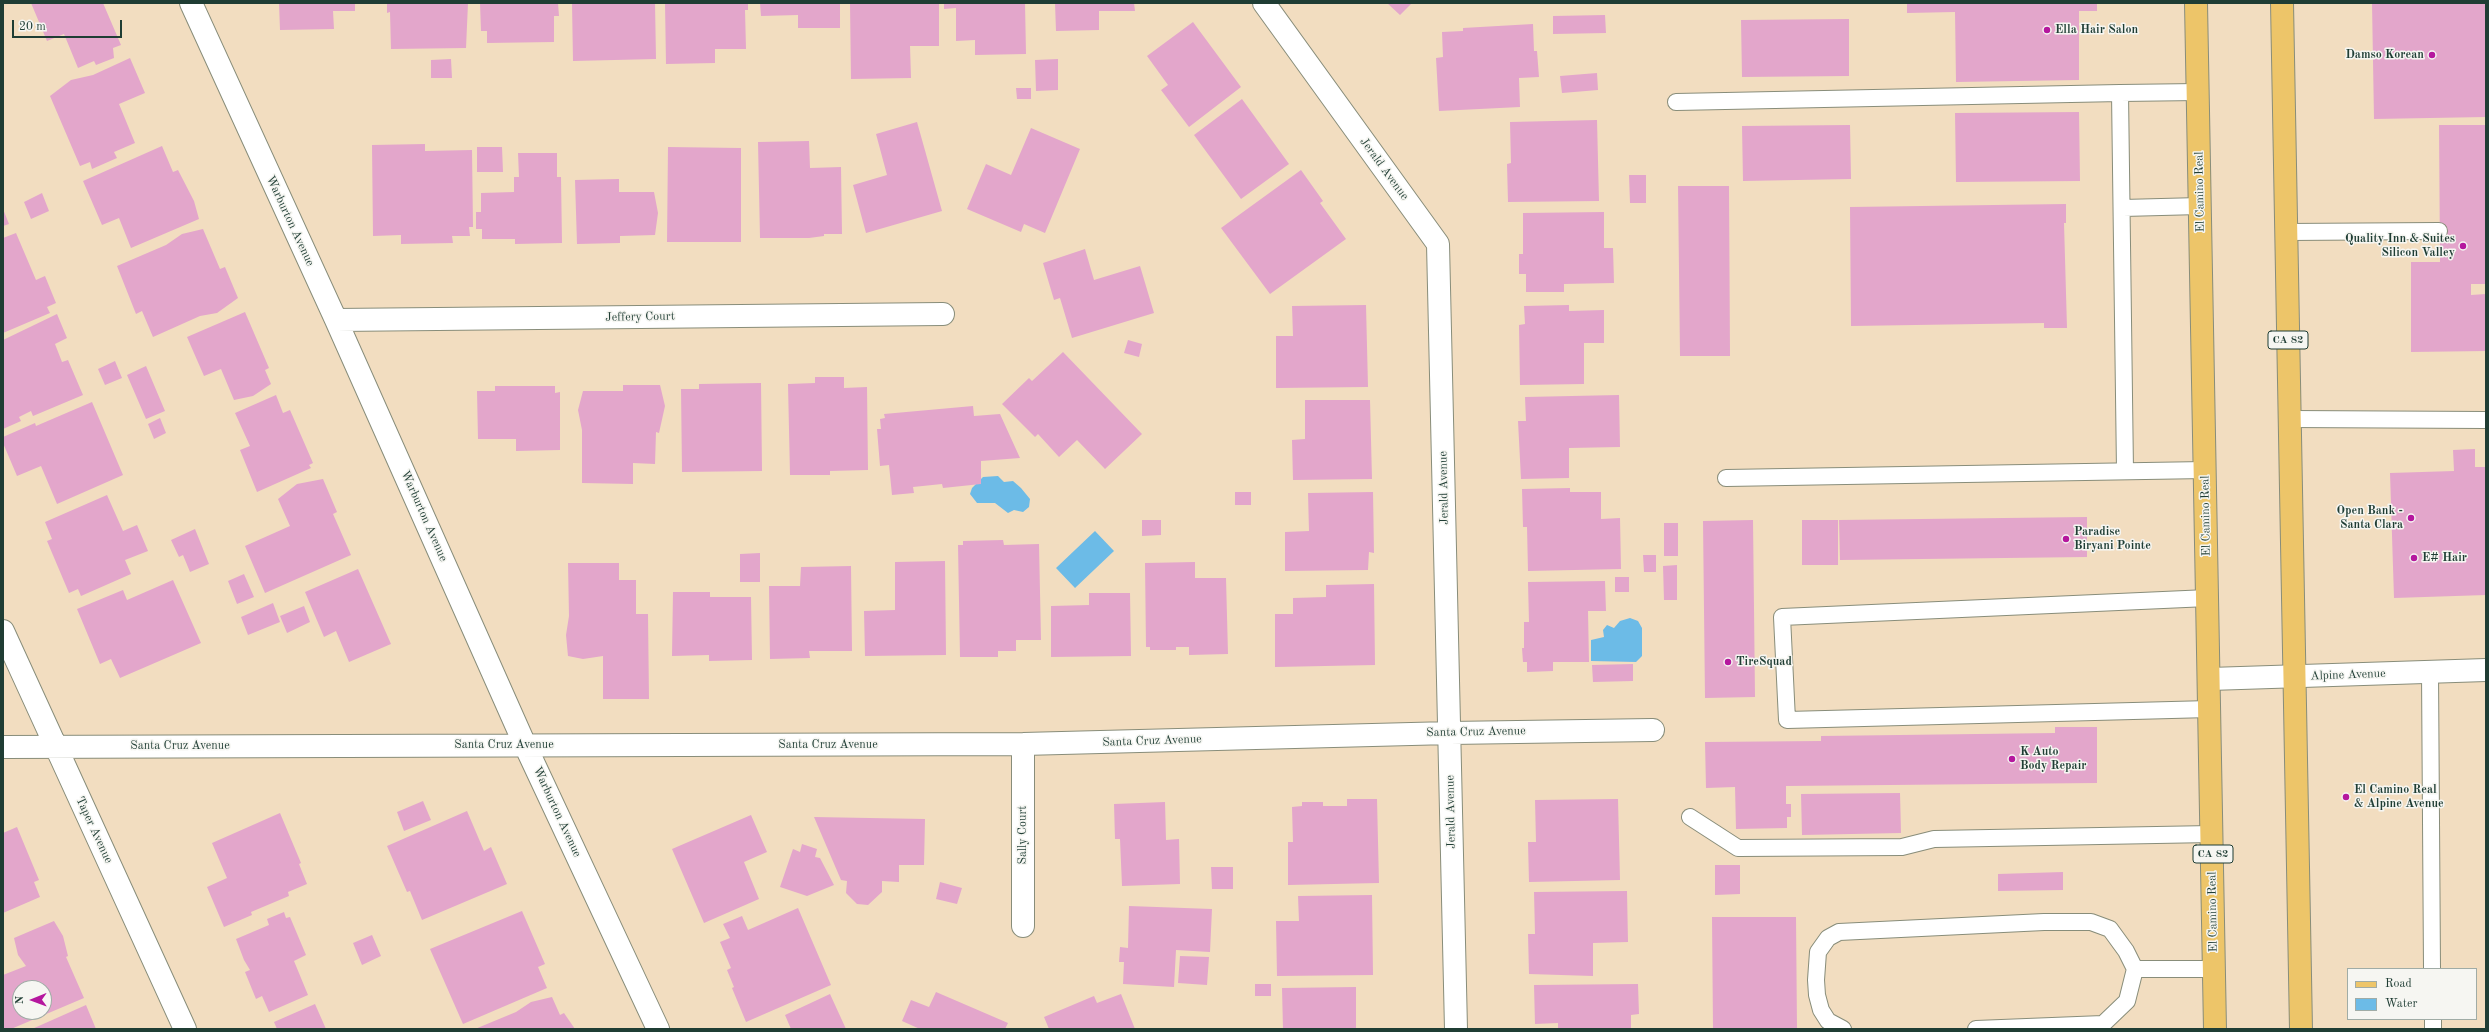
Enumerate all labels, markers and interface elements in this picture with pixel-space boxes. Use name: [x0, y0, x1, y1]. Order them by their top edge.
scale bar: [14, 12, 124, 38]
text: 20 m: [19, 21, 46, 33]
place label: Ella Hair Salon: [2055, 23, 2138, 37]
marker: Ella Hair Salon: [2042, 25, 2052, 35]
place label: Damso Korean: [2345, 48, 2424, 62]
marker: Damso Korean: [2427, 50, 2437, 60]
street label: Jerald Avenue: [1356, 135, 1412, 203]
street label: El Camino Real: [2192, 152, 2208, 232]
street label: Warburton Avenue: [263, 173, 317, 269]
place label: Quality Inn & Suites Silicon Valley: [2345, 232, 2455, 260]
marker: Quality Inn & Suites Silicon Valley: [2458, 241, 2468, 251]
street label: Jeffery Court: [605, 309, 675, 325]
road number: CA 82: [2268, 331, 2308, 349]
street label: Jerald Avenue: [1436, 451, 1452, 525]
street label: Warburton Avenue: [397, 468, 451, 564]
street label: El Camino Real: [2198, 476, 2214, 556]
place label: Open Bank - Santa Clara: [2336, 504, 2403, 532]
marker: Open Bank - Santa Clara: [2406, 513, 2416, 523]
place label: Paradise Biryani Pointe: [2074, 525, 2151, 553]
marker: Paradise Biryani Pointe: [2061, 534, 2071, 544]
place label: E# Hair: [2422, 551, 2467, 565]
marker: E# Hair: [2409, 553, 2419, 563]
place label: TireSquad: [1736, 655, 1792, 669]
marker: TireSquad: [1723, 657, 1733, 667]
street label: Alpine Avenue: [2310, 666, 2386, 684]
street label: Santa Cruz Avenue: [1426, 724, 1526, 740]
street label: Santa Cruz Avenue: [1102, 732, 1202, 750]
street label: Santa Cruz Avenue: [454, 738, 554, 752]
street label: Santa Cruz Avenue: [778, 738, 878, 752]
street label: Santa Cruz Avenue: [130, 739, 230, 753]
place label: K Auto Body Repair: [2020, 745, 2086, 773]
marker: K Auto Body Repair: [2007, 754, 2017, 764]
street label: Warburton Avenue: [530, 764, 584, 860]
street label: Jerald Avenue: [1443, 775, 1459, 849]
place label: El Camino Real & Alpine Avenue: [2354, 783, 2444, 811]
marker: El Camino Real & Alpine Avenue: [2341, 792, 2351, 802]
street label: Taper Avenue: [72, 794, 116, 866]
street label: Sally Court: [1016, 805, 1030, 865]
road number: CA 82: [2193, 845, 2233, 863]
street label: El Camino Real: [2205, 872, 2221, 952]
legend: [2347, 968, 2477, 1020]
text: Road: [2385, 978, 2412, 990]
north arrow: [12, 980, 52, 1020]
text: N: [15, 996, 26, 1004]
text: Water: [2385, 998, 2417, 1010]

